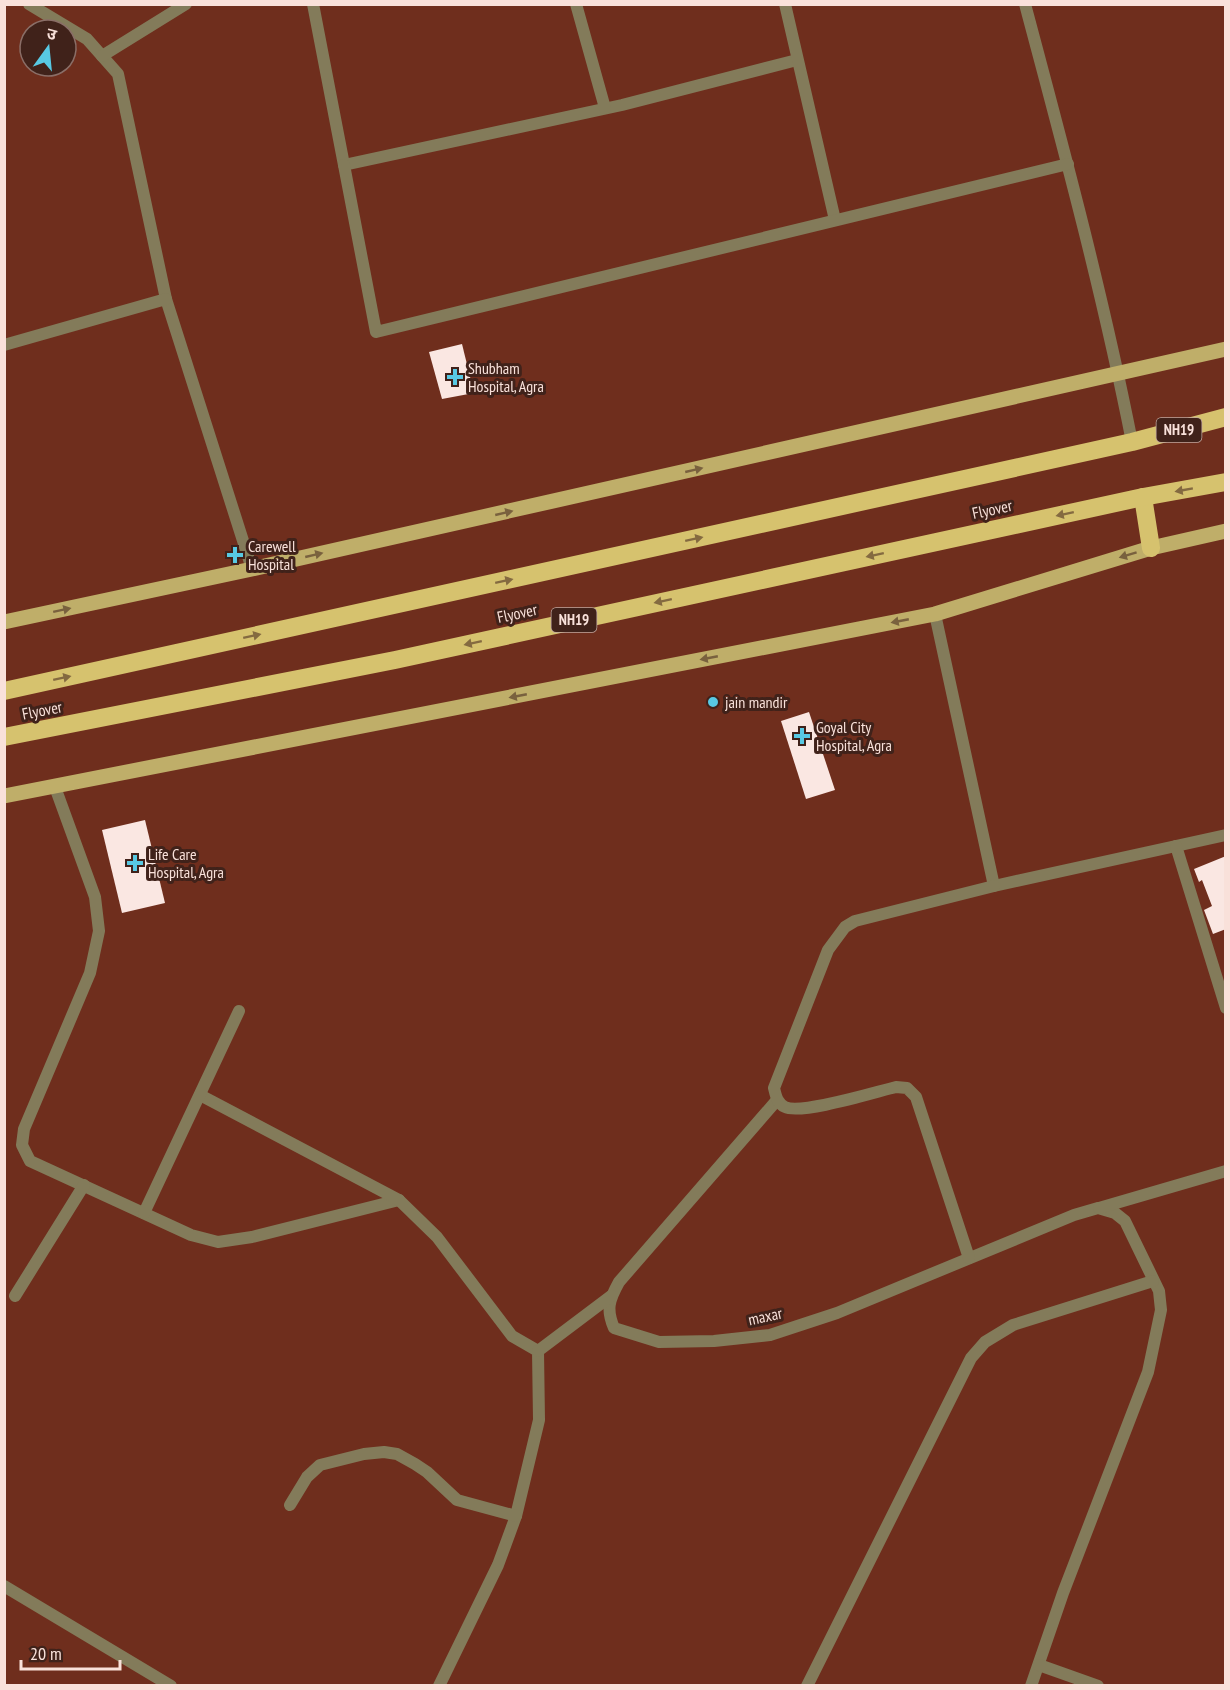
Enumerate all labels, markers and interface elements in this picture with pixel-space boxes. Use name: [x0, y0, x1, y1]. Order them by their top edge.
north arrow: [18, 18, 78, 78]
text: उ: [45, 23, 60, 45]
place label: Shubham Hospital, Agra: [468, 358, 544, 396]
marker: Shubham Hospital, Agra: [446, 368, 464, 386]
road number: NH19: [1156, 418, 1202, 442]
one-way arrow: [685, 465, 704, 474]
one-way arrow: [1174, 485, 1193, 494]
street label: Flyover: [970, 495, 1014, 523]
one-way arrow: [495, 507, 513, 517]
one-way arrow: [1056, 509, 1074, 519]
one-way arrow: [685, 533, 704, 543]
place label: Carewell Hospital: [248, 536, 296, 574]
marker: Carewell Hospital: [226, 546, 244, 564]
one-way arrow: [305, 550, 323, 560]
one-way arrow: [865, 551, 884, 560]
one-way arrow: [1119, 551, 1137, 560]
one-way arrow: [495, 575, 513, 585]
one-way arrow: [654, 597, 673, 606]
street label: Flyover: [495, 599, 539, 627]
one-way arrow: [52, 605, 71, 614]
road number: NH19: [552, 608, 596, 632]
one-way arrow: [891, 617, 910, 626]
one-way arrow: [243, 631, 262, 640]
one-way arrow: [464, 638, 482, 648]
one-way arrow: [699, 654, 718, 663]
one-way arrow: [52, 673, 71, 682]
one-way arrow: [508, 692, 527, 701]
place label: jain mandir: [725, 692, 788, 712]
marker: jain mandir: [706, 695, 720, 709]
street label: Flyover: [20, 696, 64, 724]
place label: Goyal City Hospital, Agra: [816, 717, 892, 755]
marker: Goyal City Hospital, Agra: [793, 727, 811, 745]
place label: Life Care Hospital, Agra: [148, 844, 224, 882]
marker: Life Care Hospital, Agra: [126, 854, 144, 872]
street label: maxar: [746, 1303, 784, 1329]
scale bar: [21, 1633, 120, 1671]
text: 20 m: [30, 1642, 62, 1665]

